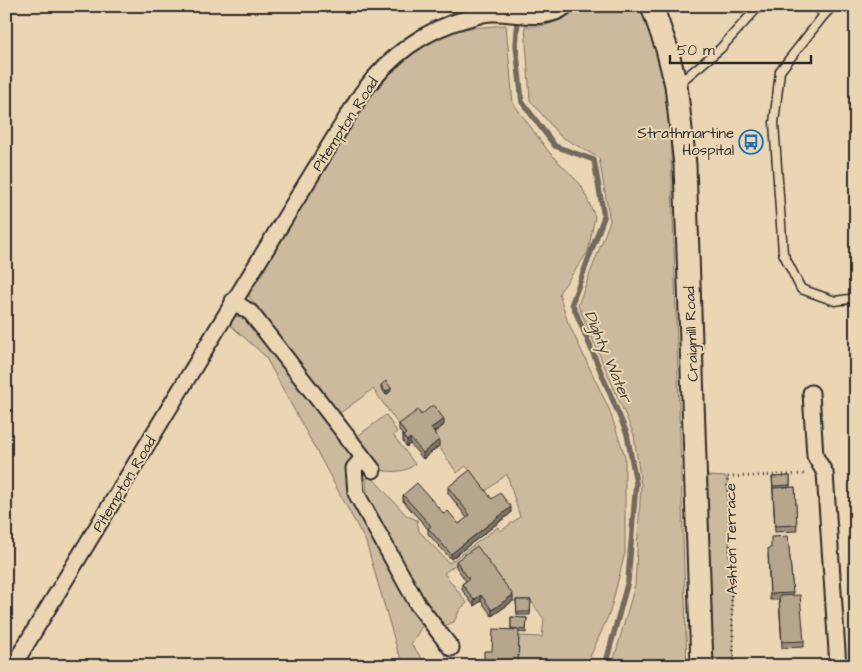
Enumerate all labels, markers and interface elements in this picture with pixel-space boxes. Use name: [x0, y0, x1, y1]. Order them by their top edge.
scale bar: [670, 32, 811, 64]
text: 50 m: [677, 40, 715, 61]
street label: Pitempton Road: [307, 73, 384, 175]
place label: Strathmartine Hospital: [637, 123, 734, 161]
bus stop icon: Strathmartine Hospital: [738, 129, 764, 155]
street label: Craigmill Road: [679, 285, 705, 382]
water label: Dighty Water: [578, 307, 638, 408]
street label: Pitempton Road: [87, 432, 162, 536]
street label: Ashton Terrace: [720, 483, 743, 595]

